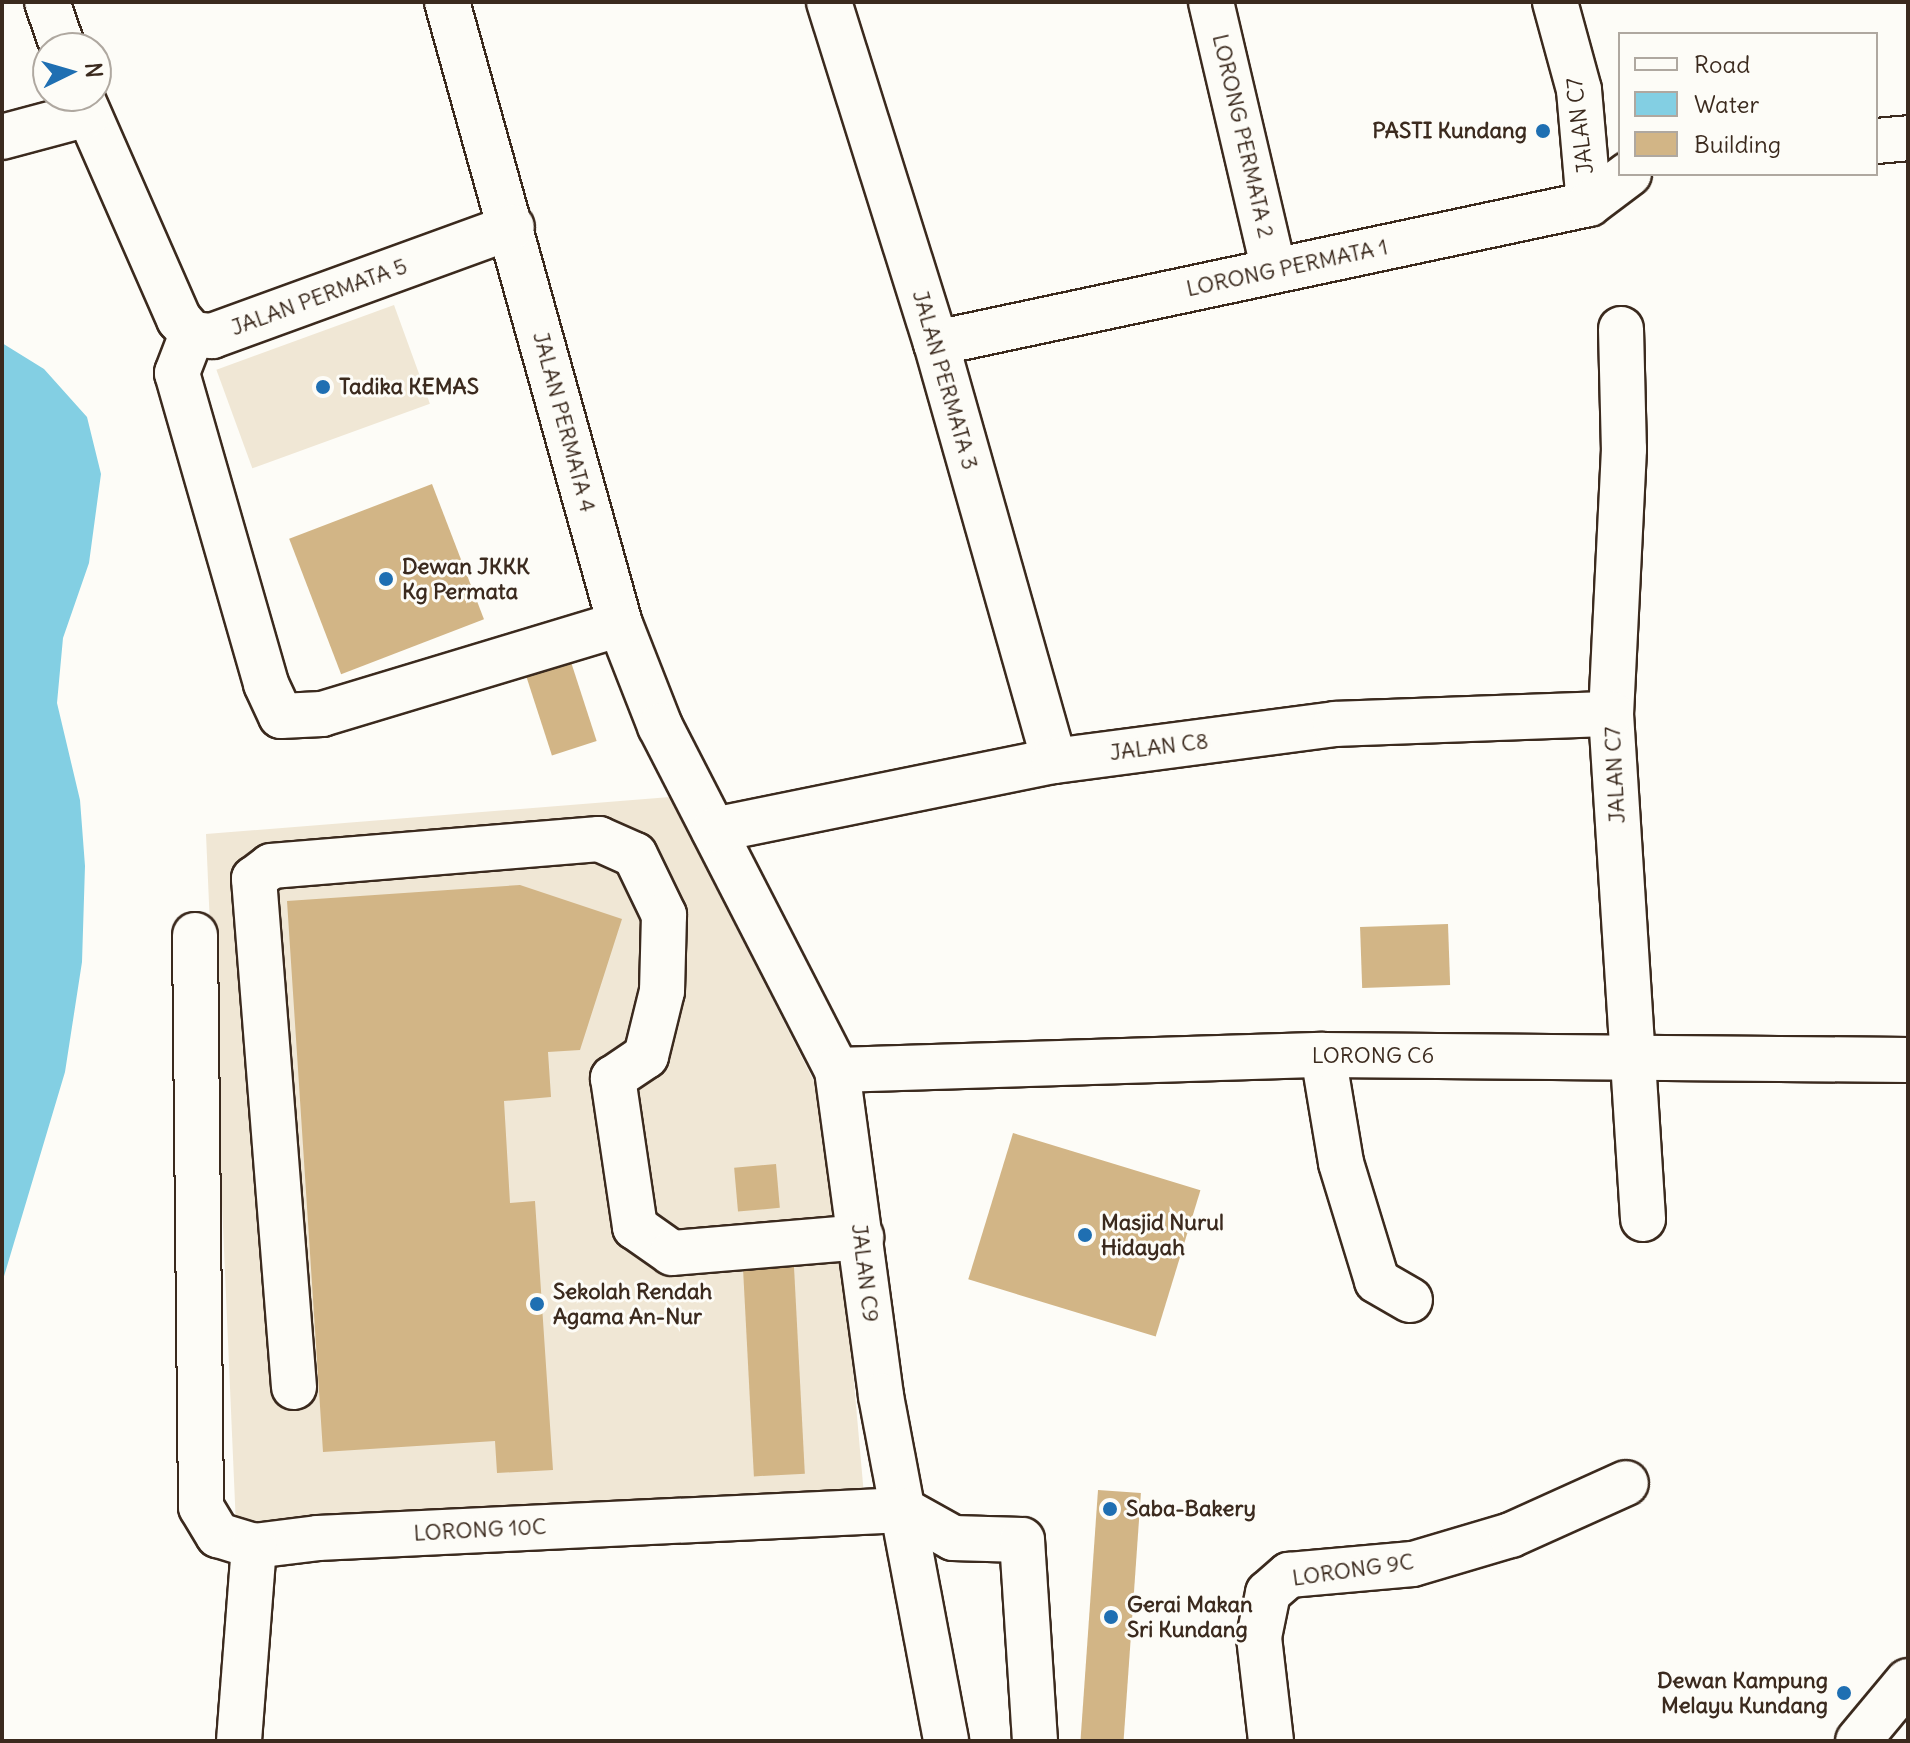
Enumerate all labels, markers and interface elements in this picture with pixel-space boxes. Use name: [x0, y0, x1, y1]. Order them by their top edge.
street label: LORONG PERMATA 2: [1207, 31, 1279, 241]
north arrow: [32, 32, 112, 112]
legend: [1618, 32, 1878, 176]
text: Road: [1694, 49, 1750, 79]
text: N: [79, 61, 109, 79]
street label: JALAN C7: [1561, 76, 1599, 176]
text: Water: [1694, 89, 1759, 119]
place label: PASTI Kundang: [1372, 118, 1527, 144]
marker: PASTI Kundang: [1534, 122, 1552, 140]
text: Building: [1694, 129, 1781, 159]
street label: LORONG PERMATA 1: [1184, 234, 1390, 302]
street label: JALAN PERMATA 5: [227, 253, 411, 341]
street label: JALAN PERMATA 3: [907, 287, 983, 473]
street label: JALAN PERMATA 4: [527, 329, 601, 515]
place label: Tadika KEMAS: [339, 374, 479, 400]
marker: Tadika KEMAS: [314, 378, 332, 396]
place label: Dewan JKKK Kg Permata: [402, 553, 530, 604]
marker: Dewan JKKK Kg Permata: [377, 570, 395, 588]
street label: JALAN C7: [1599, 726, 1631, 824]
street label: JALAN C8: [1108, 728, 1210, 766]
street label: LORONG C6: [1312, 1043, 1434, 1069]
place label: Masjid Nurul Hidayah: [1101, 1209, 1224, 1260]
street label: JALAN C9: [846, 1222, 884, 1324]
marker: Masjid Nurul Hidayah: [1076, 1226, 1094, 1244]
place label: Sekolah Rendah Agama An-Nur: [553, 1278, 712, 1330]
marker: Sekolah Rendah Agama An-Nur: [528, 1295, 546, 1313]
place label: Saba-Bakery: [1126, 1496, 1256, 1522]
marker: Saba-Bakery: [1101, 1500, 1119, 1518]
street label: LORONG 10C: [413, 1513, 547, 1547]
street label: LORONG 9C: [1291, 1548, 1415, 1592]
place label: Gerai Makan Sri Kundang: [1127, 1591, 1253, 1642]
marker: Gerai Makan Sri Kundang: [1102, 1608, 1120, 1626]
place label: Dewan Kampung Melayu Kundang: [1657, 1667, 1828, 1718]
marker: Dewan Kampung Melayu Kundang: [1835, 1684, 1853, 1702]

